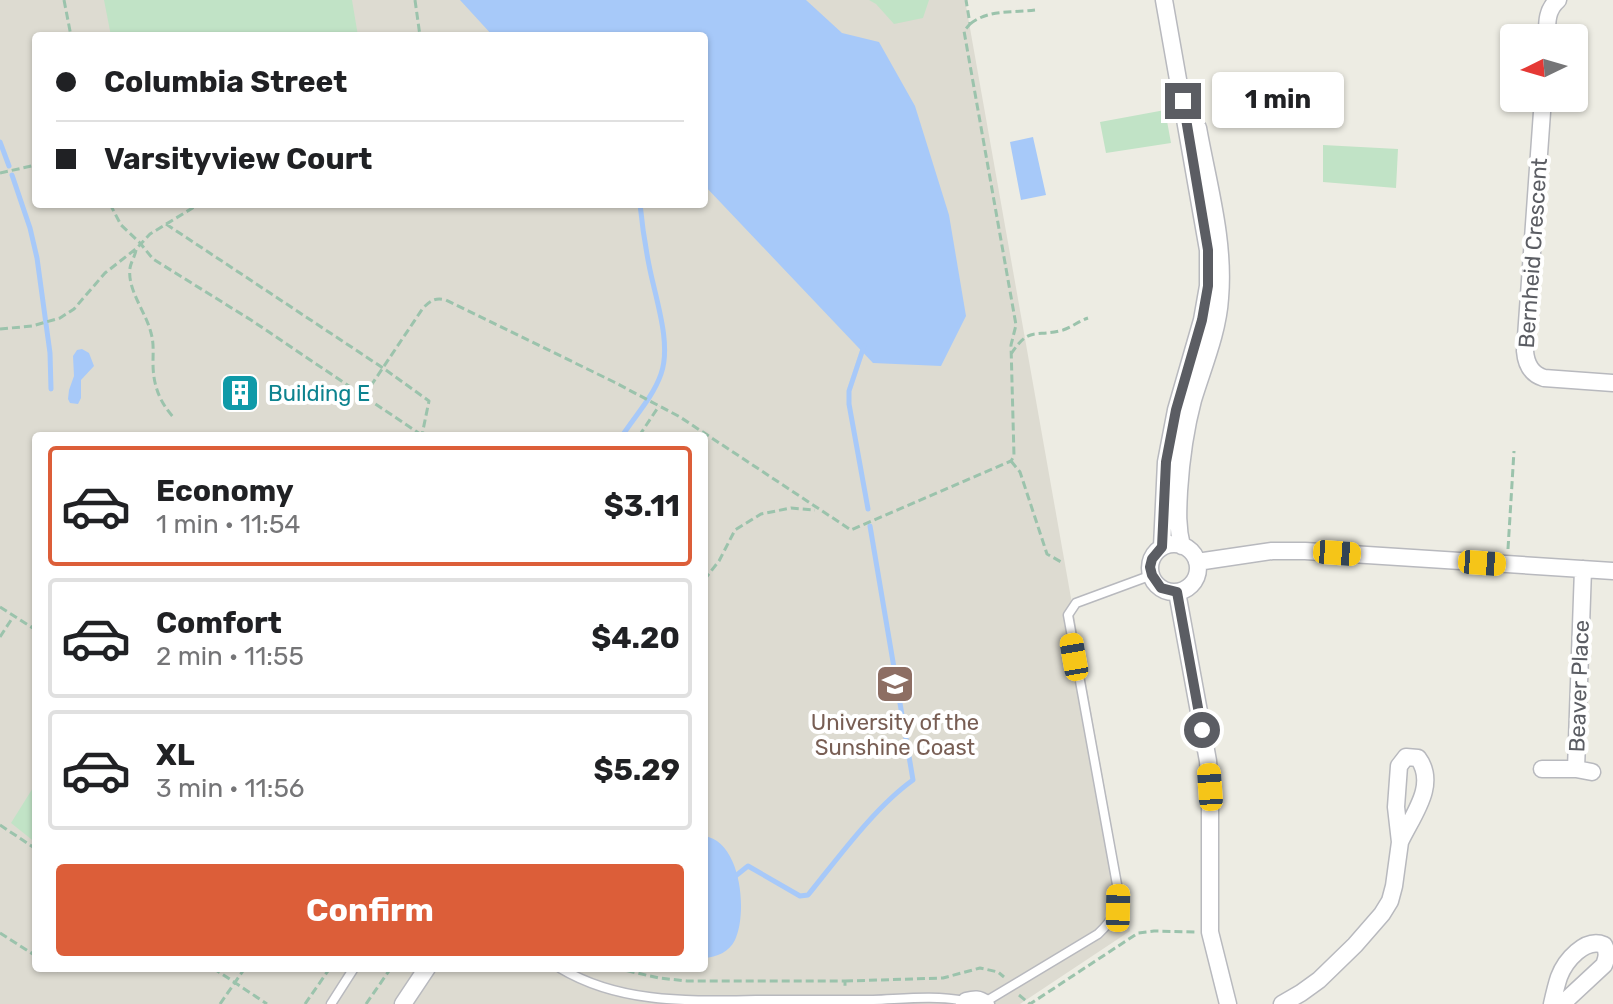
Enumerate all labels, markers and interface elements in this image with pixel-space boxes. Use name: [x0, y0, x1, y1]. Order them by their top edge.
north arrow: [1500, 24, 1588, 112]
map controls: [1500, 24, 1588, 112]
text: Columbia Street: [104, 64, 347, 100]
callout: 1 min: [1211, 73, 1343, 129]
route end: [1165, 83, 1201, 119]
text: 1 min: [1245, 84, 1311, 115]
text: Varsityview Court: [104, 141, 372, 177]
street label: Bernheid Crescent: [1513, 156, 1553, 349]
building icon: Building E: [219, 372, 261, 414]
place label: Building E: [268, 380, 370, 407]
icon: car: [60, 470, 132, 542]
text: Economy: [156, 473, 294, 509]
text: $3.11: [604, 488, 680, 524]
text: 1 min · 11:54: [156, 509, 300, 540]
car: [1312, 539, 1362, 567]
car: [1457, 549, 1507, 577]
icon: car: [60, 602, 132, 674]
text: Comfort: [156, 605, 282, 641]
street label: Beaver Place: [1563, 619, 1595, 753]
text: $4.20: [591, 620, 680, 656]
car: [1058, 631, 1090, 683]
text: 2 min · 11:55: [156, 641, 304, 672]
school or university icon: University of the Sunshine Coast: [874, 663, 916, 705]
place label: University of the Sunshine Coast: [811, 709, 979, 761]
route start: [1184, 712, 1220, 748]
icon: car: [60, 734, 132, 806]
text: XL: [156, 737, 195, 773]
text: $5.29: [593, 752, 680, 788]
car: [1196, 762, 1224, 812]
text: 3 min · 11:56: [156, 773, 305, 804]
button: Confirm: [56, 864, 684, 956]
car: [1106, 884, 1130, 932]

